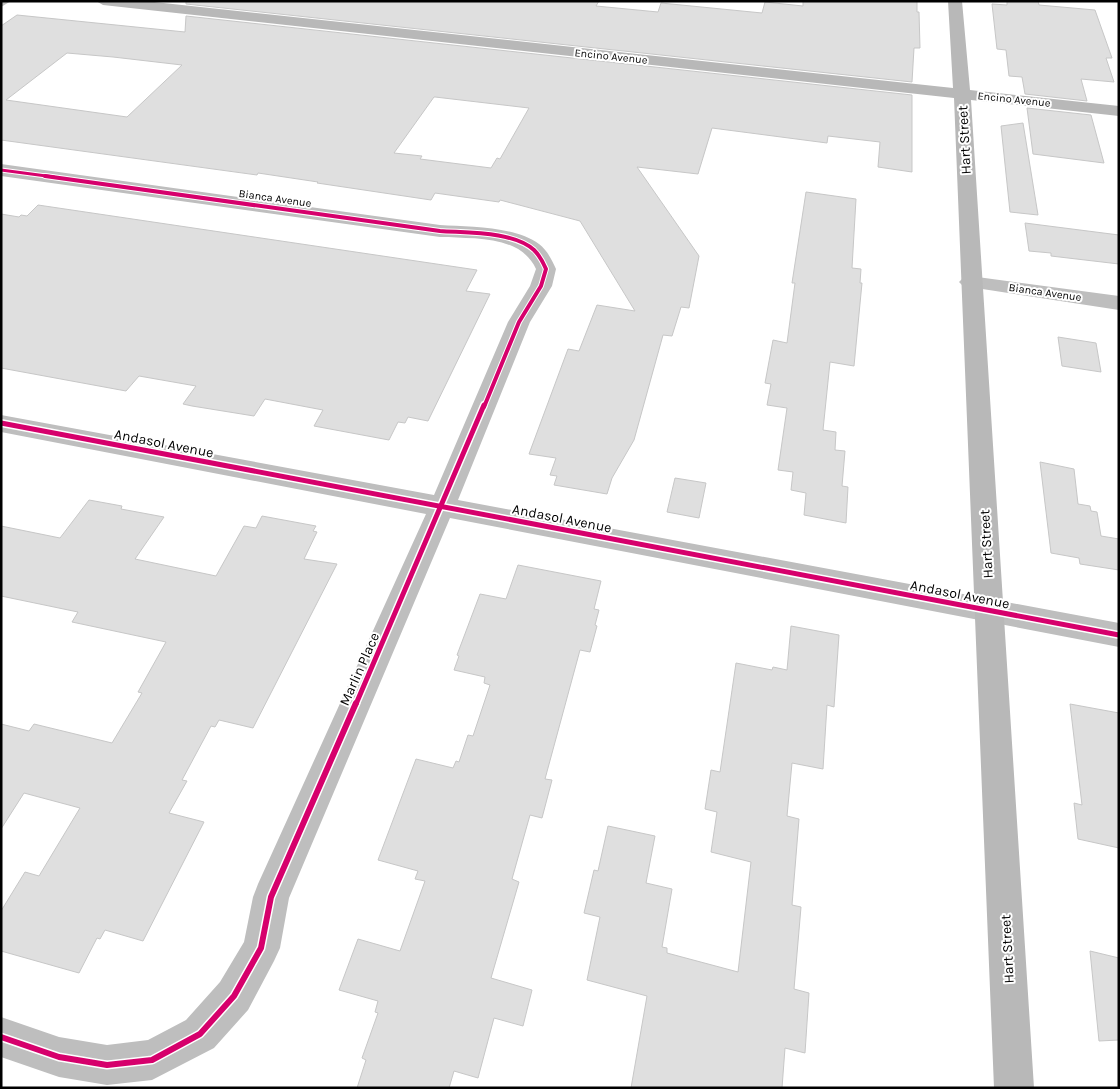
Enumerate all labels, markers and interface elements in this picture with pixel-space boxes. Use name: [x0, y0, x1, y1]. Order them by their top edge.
street label: Encino Avenue: [574, 46, 648, 67]
street label: Encino Avenue: [977, 89, 1051, 110]
street label: Hart Street: [954, 105, 975, 175]
street label: Bianca Avenue: [238, 187, 313, 210]
street label: Bianca Avenue: [1008, 281, 1083, 304]
street label: Andasol Avenue: [113, 426, 215, 461]
street label: Andasol Avenue: [511, 501, 613, 536]
street label: Hart Street: [976, 509, 997, 579]
street label: Andasol Avenue: [909, 577, 1011, 612]
street label: Marlin Place: [336, 630, 383, 708]
street label: Hart Street: [997, 914, 1018, 984]

